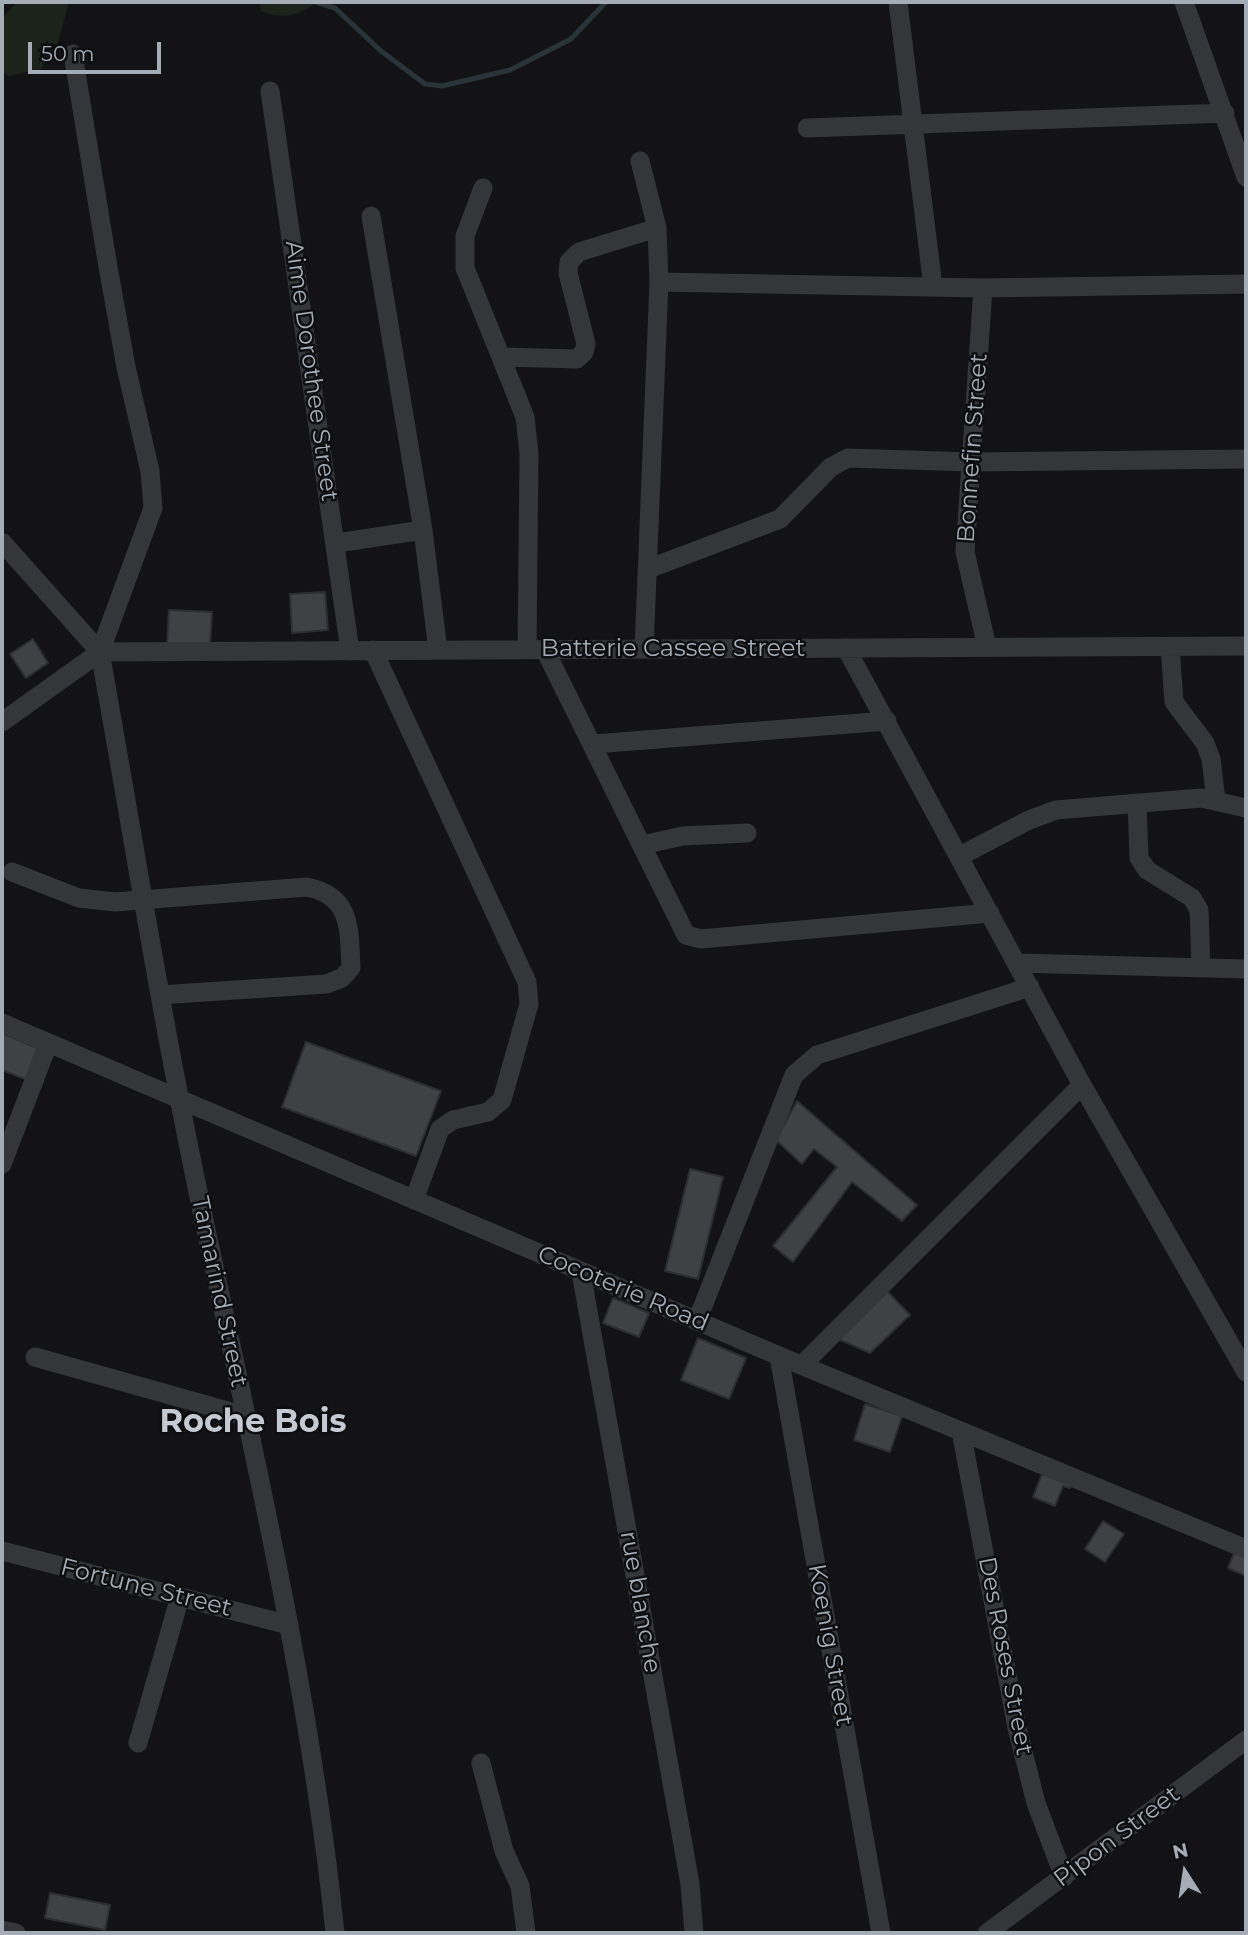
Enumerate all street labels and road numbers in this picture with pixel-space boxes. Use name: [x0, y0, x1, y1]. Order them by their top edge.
street label: Aime Dorothee Street: [278, 239, 344, 503]
street label: Bonnefin Street: [952, 352, 994, 544]
street label: Batterie Cassee Street: [541, 635, 805, 663]
street label: Tamarind Street: [185, 1194, 253, 1390]
street label: Cocoterie Road: [533, 1240, 713, 1338]
street label: rue blanche: [613, 1529, 667, 1675]
street label: Fortune Street: [58, 1553, 234, 1623]
street label: Des Roses Street: [972, 1554, 1038, 1758]
street label: Koenig Street: [802, 1562, 858, 1728]
street label: Pipon Street: [1048, 1780, 1186, 1894]

